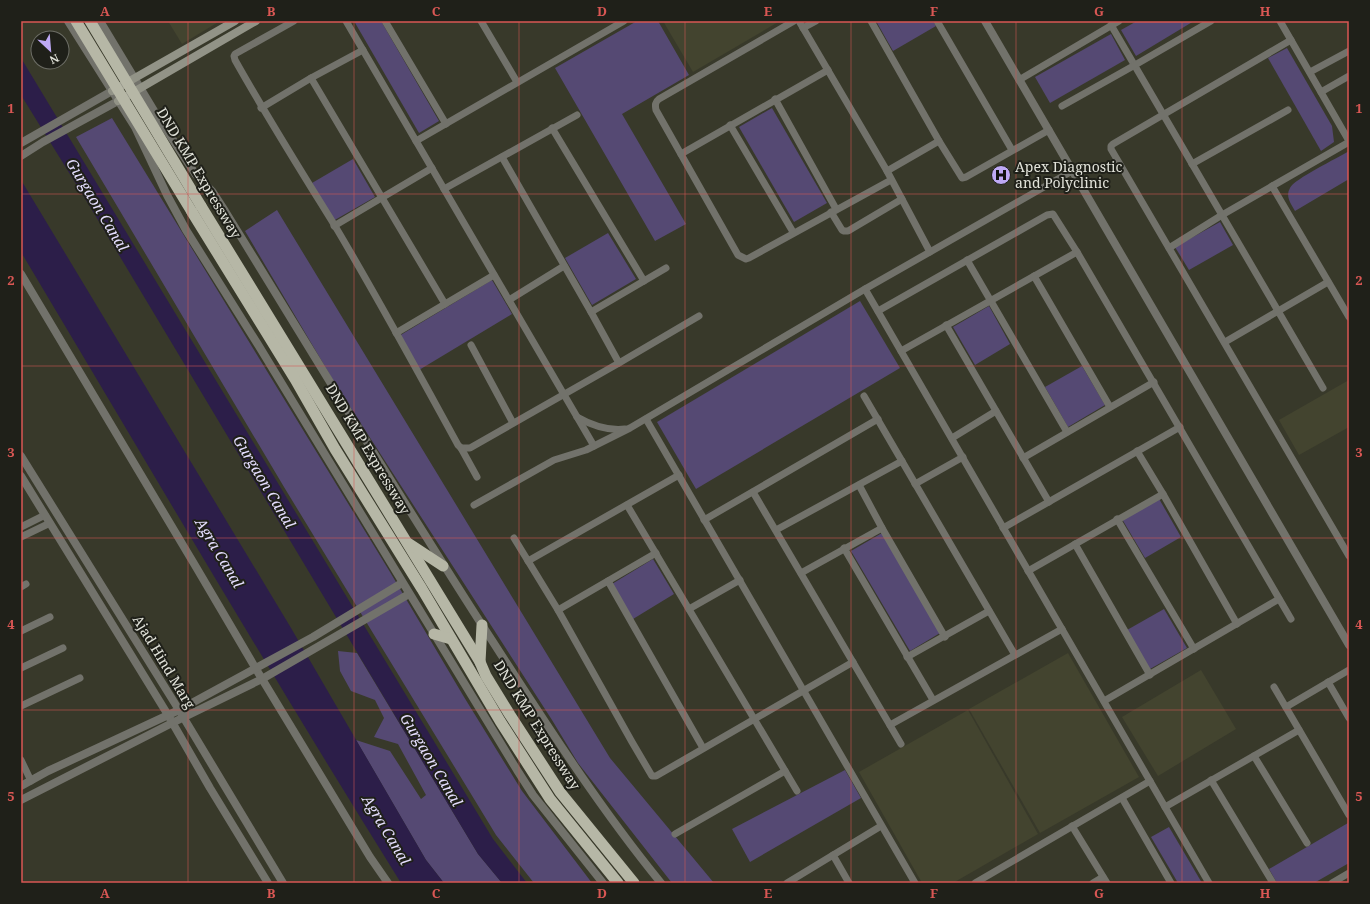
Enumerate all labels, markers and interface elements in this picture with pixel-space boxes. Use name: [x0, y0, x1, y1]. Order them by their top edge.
text: A: [100, 2, 110, 20]
text: B: [267, 2, 276, 20]
text: C: [432, 2, 441, 20]
text: D: [597, 2, 607, 20]
text: E: [764, 2, 773, 20]
text: F: [930, 2, 938, 20]
text: G: [1094, 2, 1104, 20]
text: H: [1260, 2, 1271, 20]
north arrow: [30, 30, 70, 70]
text: N: [47, 51, 62, 68]
text: 1: [7, 99, 15, 117]
text: 1: [1355, 99, 1363, 117]
street label: DND KMP Expressway: [153, 104, 246, 242]
water label: Gurgaon Canal: [62, 154, 134, 255]
place label: Apex Diagnostic and Polyclinic: [1015, 157, 1123, 192]
hospital icon: Apex Diagnostic and Polyclinic: [990, 164, 1012, 186]
text: 2: [7, 271, 15, 289]
text: 2: [1355, 271, 1363, 289]
street label: DND KMP Expressway: [322, 380, 415, 518]
water label: Gurgaon Canal: [229, 431, 301, 532]
text: 3: [7, 443, 15, 461]
text: 3: [1355, 443, 1363, 461]
water label: Agra Canal: [191, 513, 249, 592]
street label: Ajad Hind Marg: [129, 611, 200, 713]
text: 4: [7, 615, 15, 633]
text: 4: [1355, 615, 1363, 633]
street label: DND KMP Expressway: [490, 656, 585, 793]
water label: Gurgaon Canal: [396, 709, 468, 810]
text: 5: [7, 787, 15, 805]
text: 5: [1355, 787, 1363, 805]
water label: Agra Canal: [358, 790, 416, 869]
text: A: [100, 884, 110, 902]
text: B: [267, 884, 276, 902]
text: C: [432, 884, 441, 902]
text: D: [597, 884, 607, 902]
text: E: [764, 884, 773, 902]
text: F: [930, 884, 938, 902]
text: G: [1094, 884, 1104, 902]
text: H: [1260, 884, 1271, 902]

